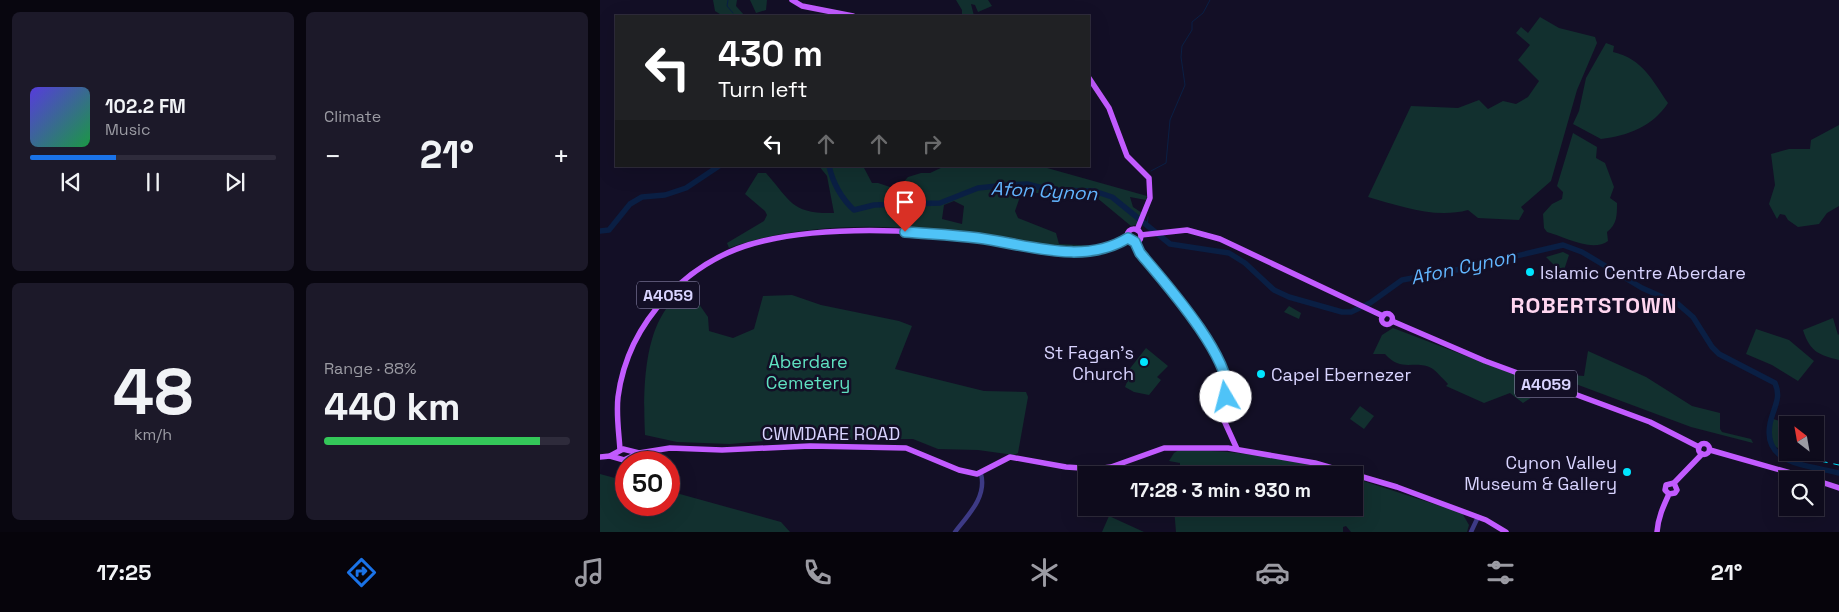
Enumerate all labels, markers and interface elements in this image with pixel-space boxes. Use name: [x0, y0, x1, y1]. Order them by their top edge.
text: 430 m: [718, 32, 823, 76]
icon: left: [635, 35, 700, 100]
text: Turn left: [718, 75, 808, 103]
text: 102.2 FM: [105, 94, 186, 119]
text: Climate: [324, 106, 381, 127]
text: Music: [105, 119, 151, 140]
icon: left: [759, 130, 787, 158]
icon: ahead: [812, 130, 840, 158]
icon: ahead: [865, 130, 893, 158]
icon: right: [918, 130, 946, 158]
text: 21°: [420, 131, 474, 179]
text: −: [324, 138, 341, 174]
text: +: [553, 138, 570, 174]
icon: previous: [57, 168, 85, 196]
icon: pause: [139, 168, 167, 196]
icon: next: [221, 168, 249, 196]
water label: Afon Cynon: [990, 176, 1098, 206]
pin: [884, 181, 926, 232]
icon: arrive: [891, 188, 919, 216]
water label: Afon Cynon: [1408, 244, 1518, 290]
place label: Islamic Centre Aberdare: [1540, 261, 1746, 284]
marker: Islamic Centre Aberdare: [1524, 266, 1536, 278]
road number: A4059: [637, 282, 699, 308]
district label: ROBERTSTOWN: [1511, 291, 1677, 319]
place label: St Fagan's Church: [1044, 341, 1134, 385]
text: 48: [113, 350, 193, 433]
park label: Aberdare Cemetery: [766, 350, 850, 394]
marker: St Fagan's Church: [1138, 356, 1150, 368]
text: Range · 88%: [324, 358, 416, 379]
place label: Capel Ebernezer: [1271, 363, 1411, 386]
marker: Capel Ebernezer: [1255, 368, 1267, 380]
position arrow: [1199, 370, 1251, 422]
road number: A4059: [1515, 370, 1577, 398]
text: 440 km: [324, 383, 461, 431]
north arrow: [1779, 416, 1824, 461]
map controls: [1779, 416, 1824, 516]
street label: CWMDARE ROAD: [762, 422, 900, 445]
text: km/h: [134, 424, 172, 445]
speed limit sign: 50: [615, 451, 680, 516]
place label: Cynon Valley Museum & Gallery: [1464, 451, 1617, 495]
marker: Cynon Valley Museum & Gallery: [1621, 466, 1633, 478]
button: search: [1779, 471, 1824, 516]
text: 17:28 · 3 min · 930 m: [1130, 478, 1311, 503]
icon: directions: [344, 555, 379, 590]
icon: music: [572, 555, 607, 590]
icon: phone: [800, 555, 835, 590]
icon: climate: [1027, 555, 1062, 590]
icon: car: [1255, 555, 1290, 590]
icon: filters: [1483, 555, 1518, 590]
text: 17:25: [96, 558, 151, 586]
text: 21°: [1711, 558, 1743, 586]

